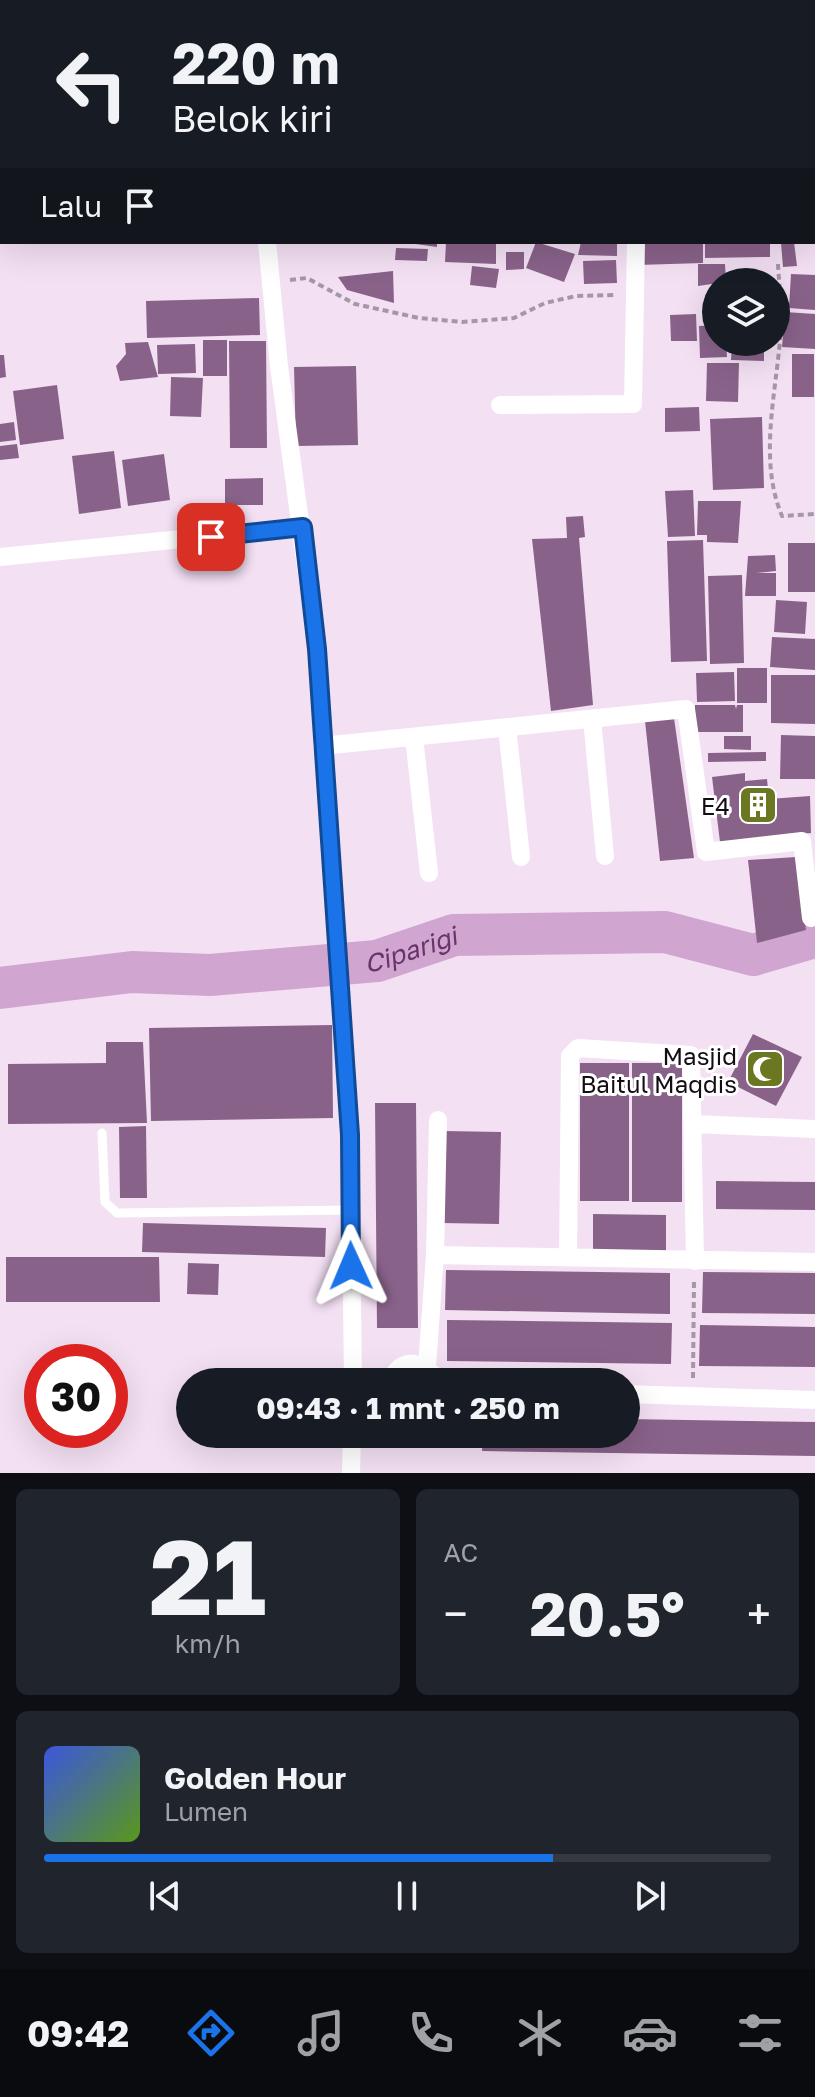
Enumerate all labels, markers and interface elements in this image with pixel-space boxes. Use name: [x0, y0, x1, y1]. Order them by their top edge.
text: 220 m: [172, 29, 340, 96]
icon: left: [40, 32, 144, 136]
text: Belok kiri: [172, 97, 333, 140]
icon: arrive: [118, 184, 162, 228]
text: Lalu: [40, 188, 102, 224]
map controls: [702, 268, 790, 356]
button: layers: [702, 268, 790, 356]
pin: [177, 503, 245, 571]
icon: arrive: [189, 515, 233, 559]
building icon: E4: [737, 784, 779, 826]
place label: E4: [701, 791, 730, 820]
water label: Ciparigi: [363, 919, 464, 977]
place label: Masjid Baitul Maqdis: [580, 1041, 737, 1098]
mosque icon: Masjid Baitul Maqdis: [744, 1048, 786, 1090]
position arrow: [309, 1224, 393, 1308]
speed limit sign: 30: [24, 1344, 128, 1448]
text: 09:43 · 1 mnt · 250 m: [256, 1390, 560, 1426]
text: 21: [149, 1513, 266, 1638]
text: AC: [444, 1537, 478, 1568]
text: 20.5°: [530, 1577, 685, 1649]
text: −: [444, 1587, 468, 1640]
text: +: [747, 1587, 771, 1640]
text: km/h: [175, 1628, 241, 1659]
text: Golden Hour: [164, 1760, 346, 1796]
text: Lumen: [164, 1796, 248, 1827]
icon: previous: [143, 1874, 187, 1918]
icon: pause: [385, 1874, 429, 1918]
icon: next: [628, 1874, 672, 1918]
icon: directions: [183, 2005, 239, 2061]
icon: music: [293, 2005, 349, 2061]
icon: phone: [403, 2005, 459, 2061]
icon: climate: [512, 2005, 568, 2061]
icon: car: [622, 2005, 678, 2061]
icon: filters: [732, 2005, 788, 2061]
text: 09:42: [27, 2012, 129, 2055]

